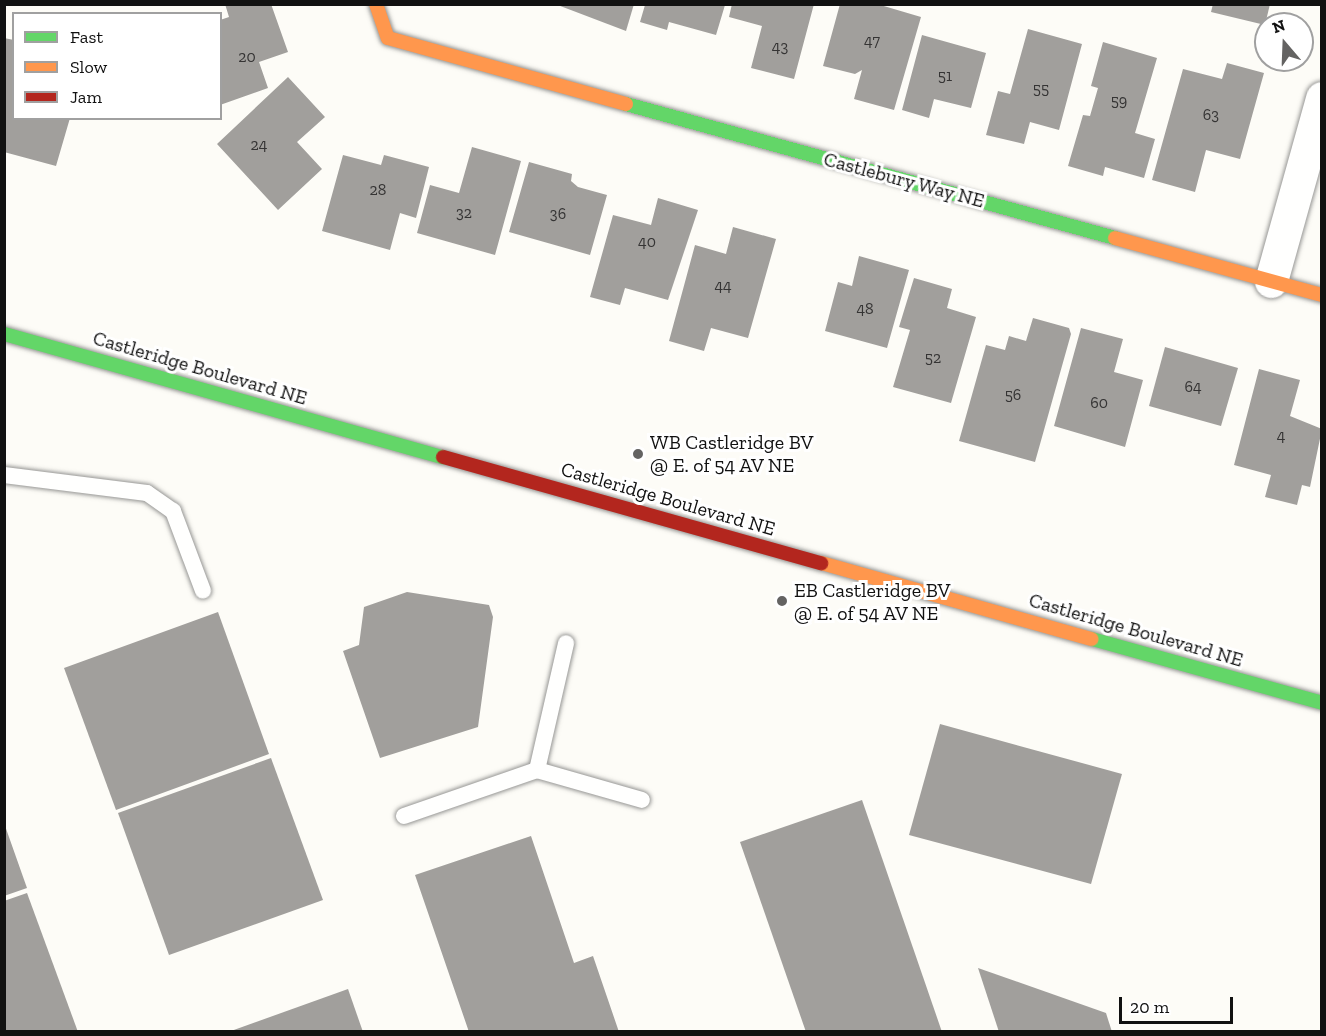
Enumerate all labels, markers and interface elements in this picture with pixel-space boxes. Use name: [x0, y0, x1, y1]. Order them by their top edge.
legend: [12, 12, 222, 120]
north arrow: [1254, 12, 1314, 72]
text: N: [1270, 15, 1287, 37]
text: Fast: [70, 26, 103, 48]
house number: 47: [864, 31, 880, 51]
house number: 43: [772, 37, 788, 57]
house number: 20: [238, 47, 256, 67]
text: Slow: [70, 56, 107, 78]
house number: 51: [938, 66, 952, 86]
house number: 55: [1033, 79, 1049, 99]
text: Jam: [70, 86, 102, 108]
house number: 59: [1111, 91, 1127, 111]
house number: 63: [1203, 105, 1219, 125]
house number: 24: [251, 135, 267, 155]
street label: Castlebury Way NE: [820, 147, 988, 213]
house number: 28: [370, 180, 386, 200]
house number: 32: [456, 203, 472, 223]
house number: 36: [550, 204, 566, 224]
house number: 40: [638, 232, 656, 252]
house number: 44: [714, 276, 732, 296]
house number: 48: [856, 299, 874, 319]
street label: Castleridge Boulevard NE: [90, 326, 310, 410]
house number: 52: [925, 348, 941, 368]
house number: 64: [1184, 377, 1202, 397]
house number: 56: [1005, 385, 1021, 405]
house number: 60: [1090, 393, 1108, 413]
house number: 4: [1277, 426, 1285, 446]
place label: WB Castleridge BV @ E. of 54 AV NE: [650, 430, 813, 477]
marker: WB Castleridge BV @ E. of 54 AV NE: [631, 447, 645, 461]
street label: Castleridge Boulevard NE: [558, 457, 778, 541]
place label: EB Castleridge BV @ E. of 54 AV NE: [794, 578, 950, 625]
street label: Castleridge Boulevard NE: [1026, 588, 1246, 672]
marker: EB Castleridge BV @ E. of 54 AV NE: [775, 594, 789, 608]
scale bar: [1122, 985, 1236, 1023]
text: 20 m: [1130, 996, 1169, 1018]

